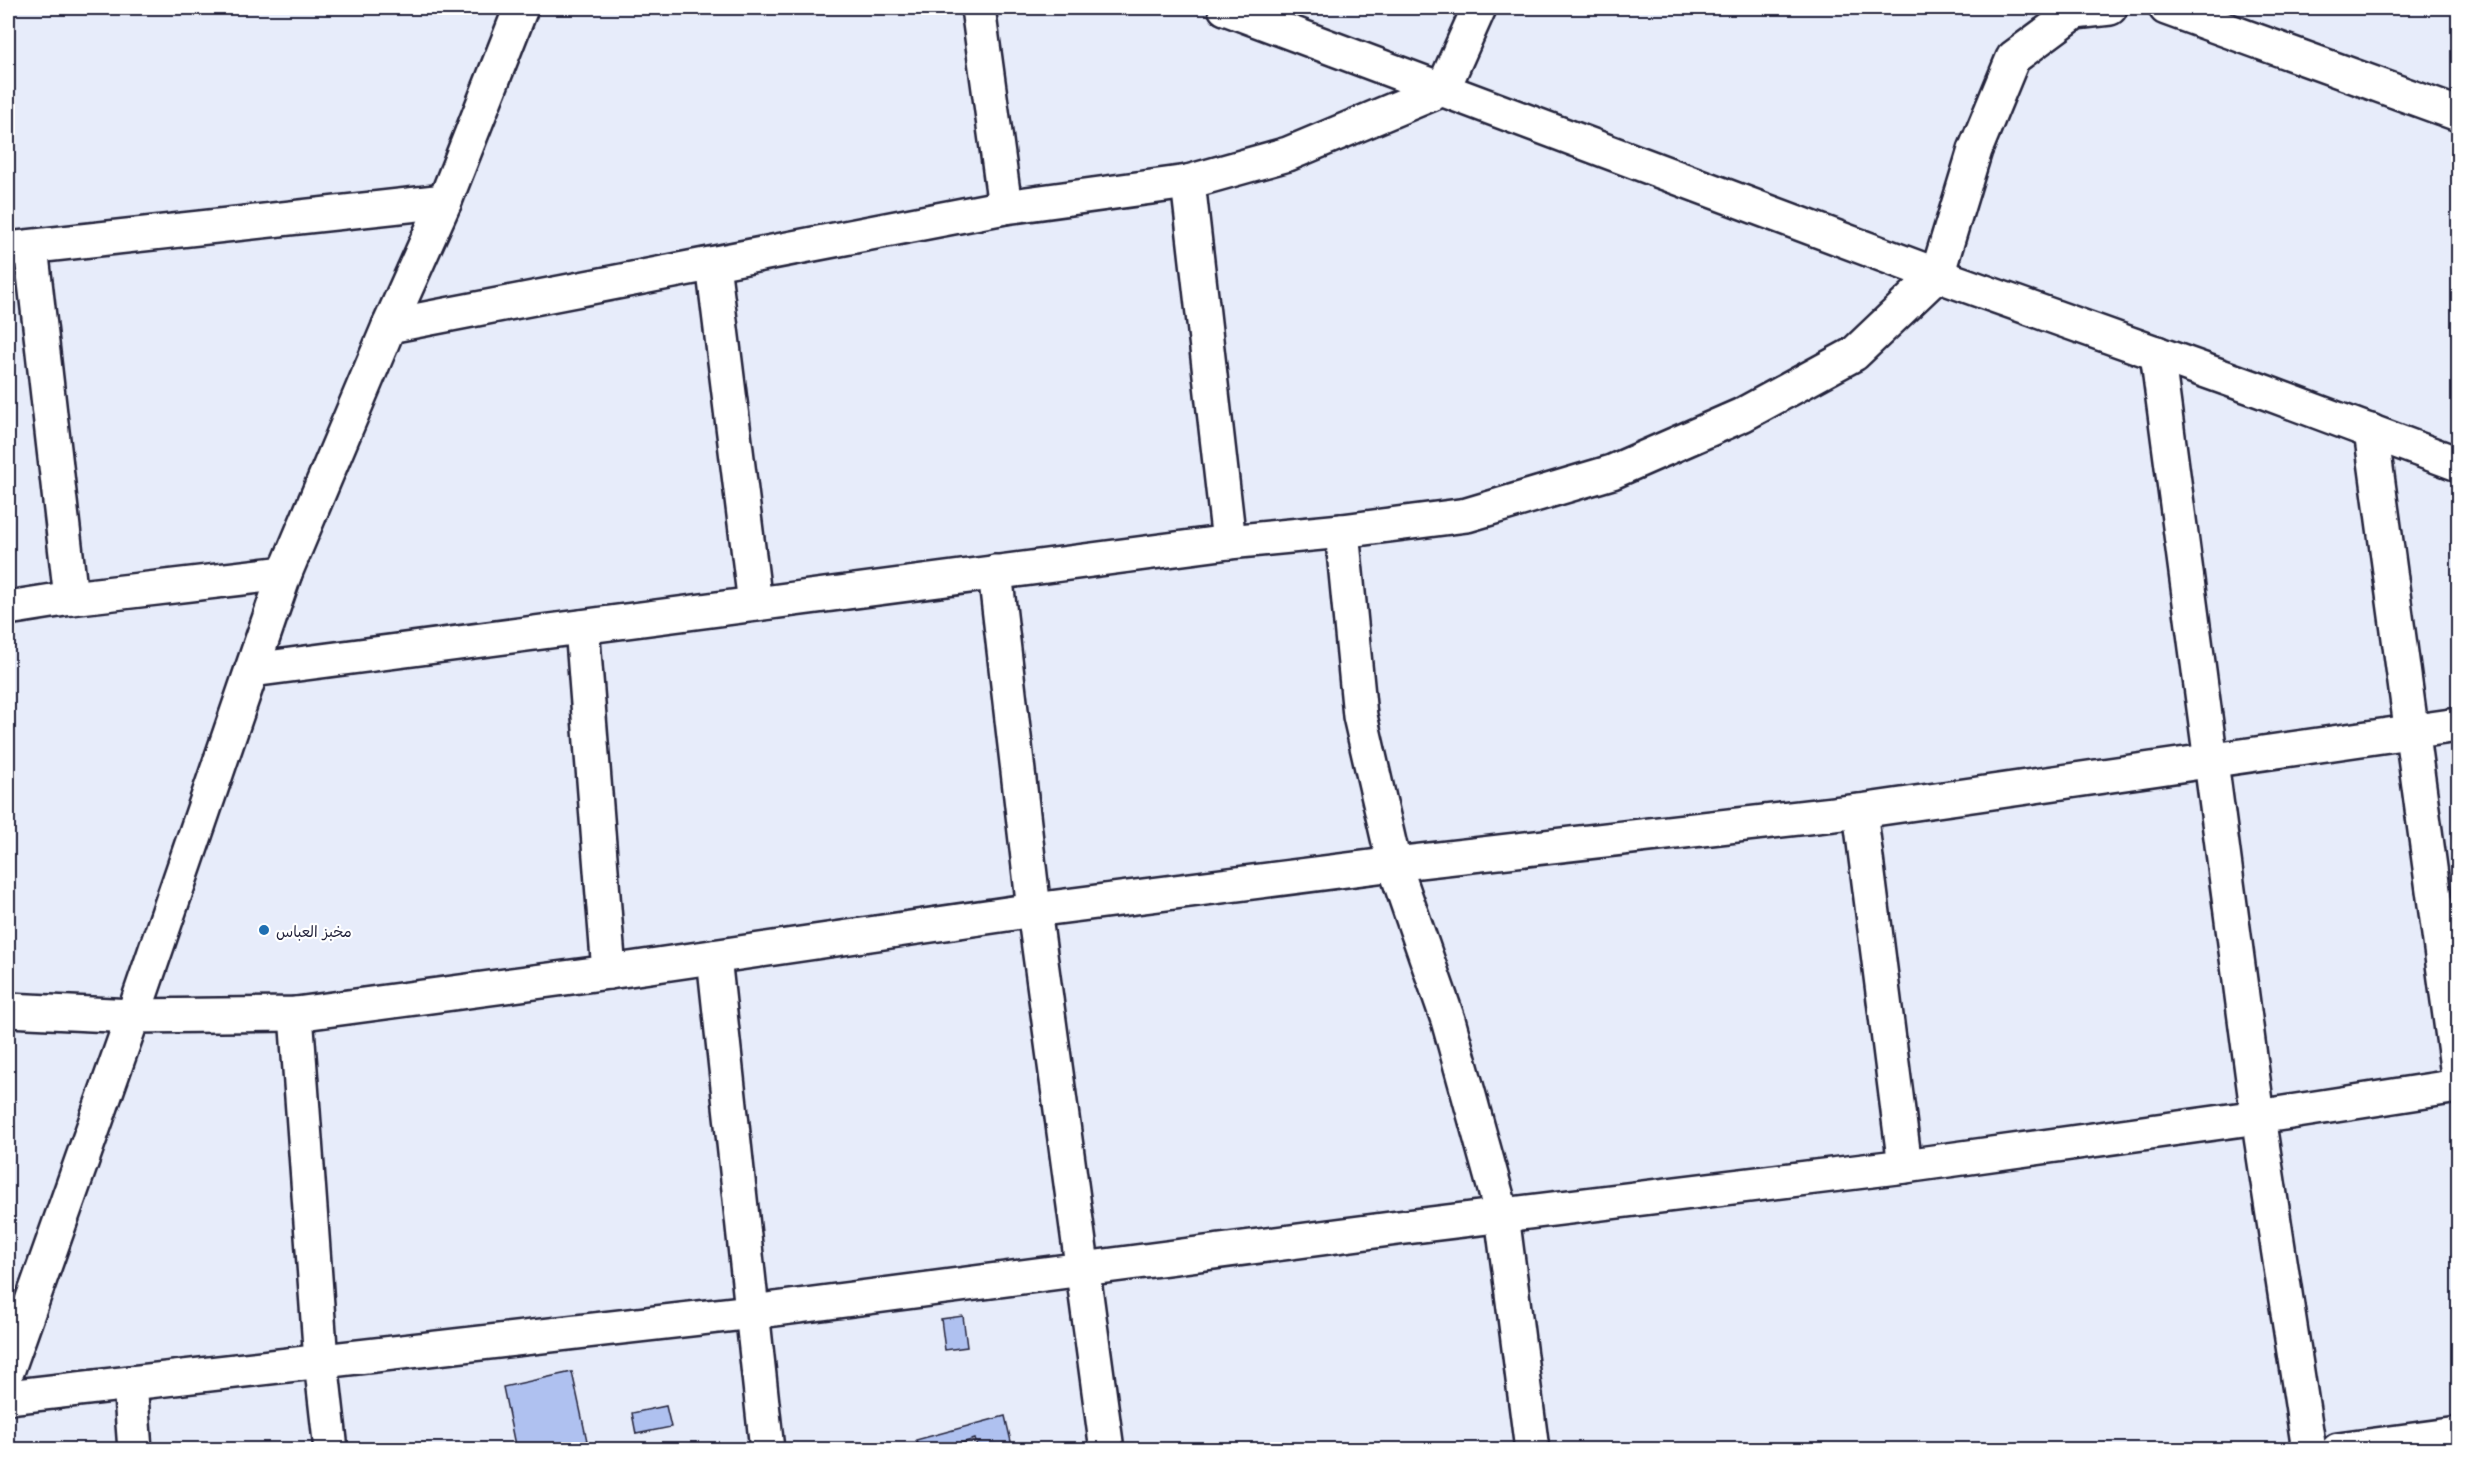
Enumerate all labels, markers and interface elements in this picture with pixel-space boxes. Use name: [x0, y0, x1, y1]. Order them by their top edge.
place label: مخبز العباس: [276, 919, 352, 942]
marker: مخبز العباس: [257, 923, 271, 937]

